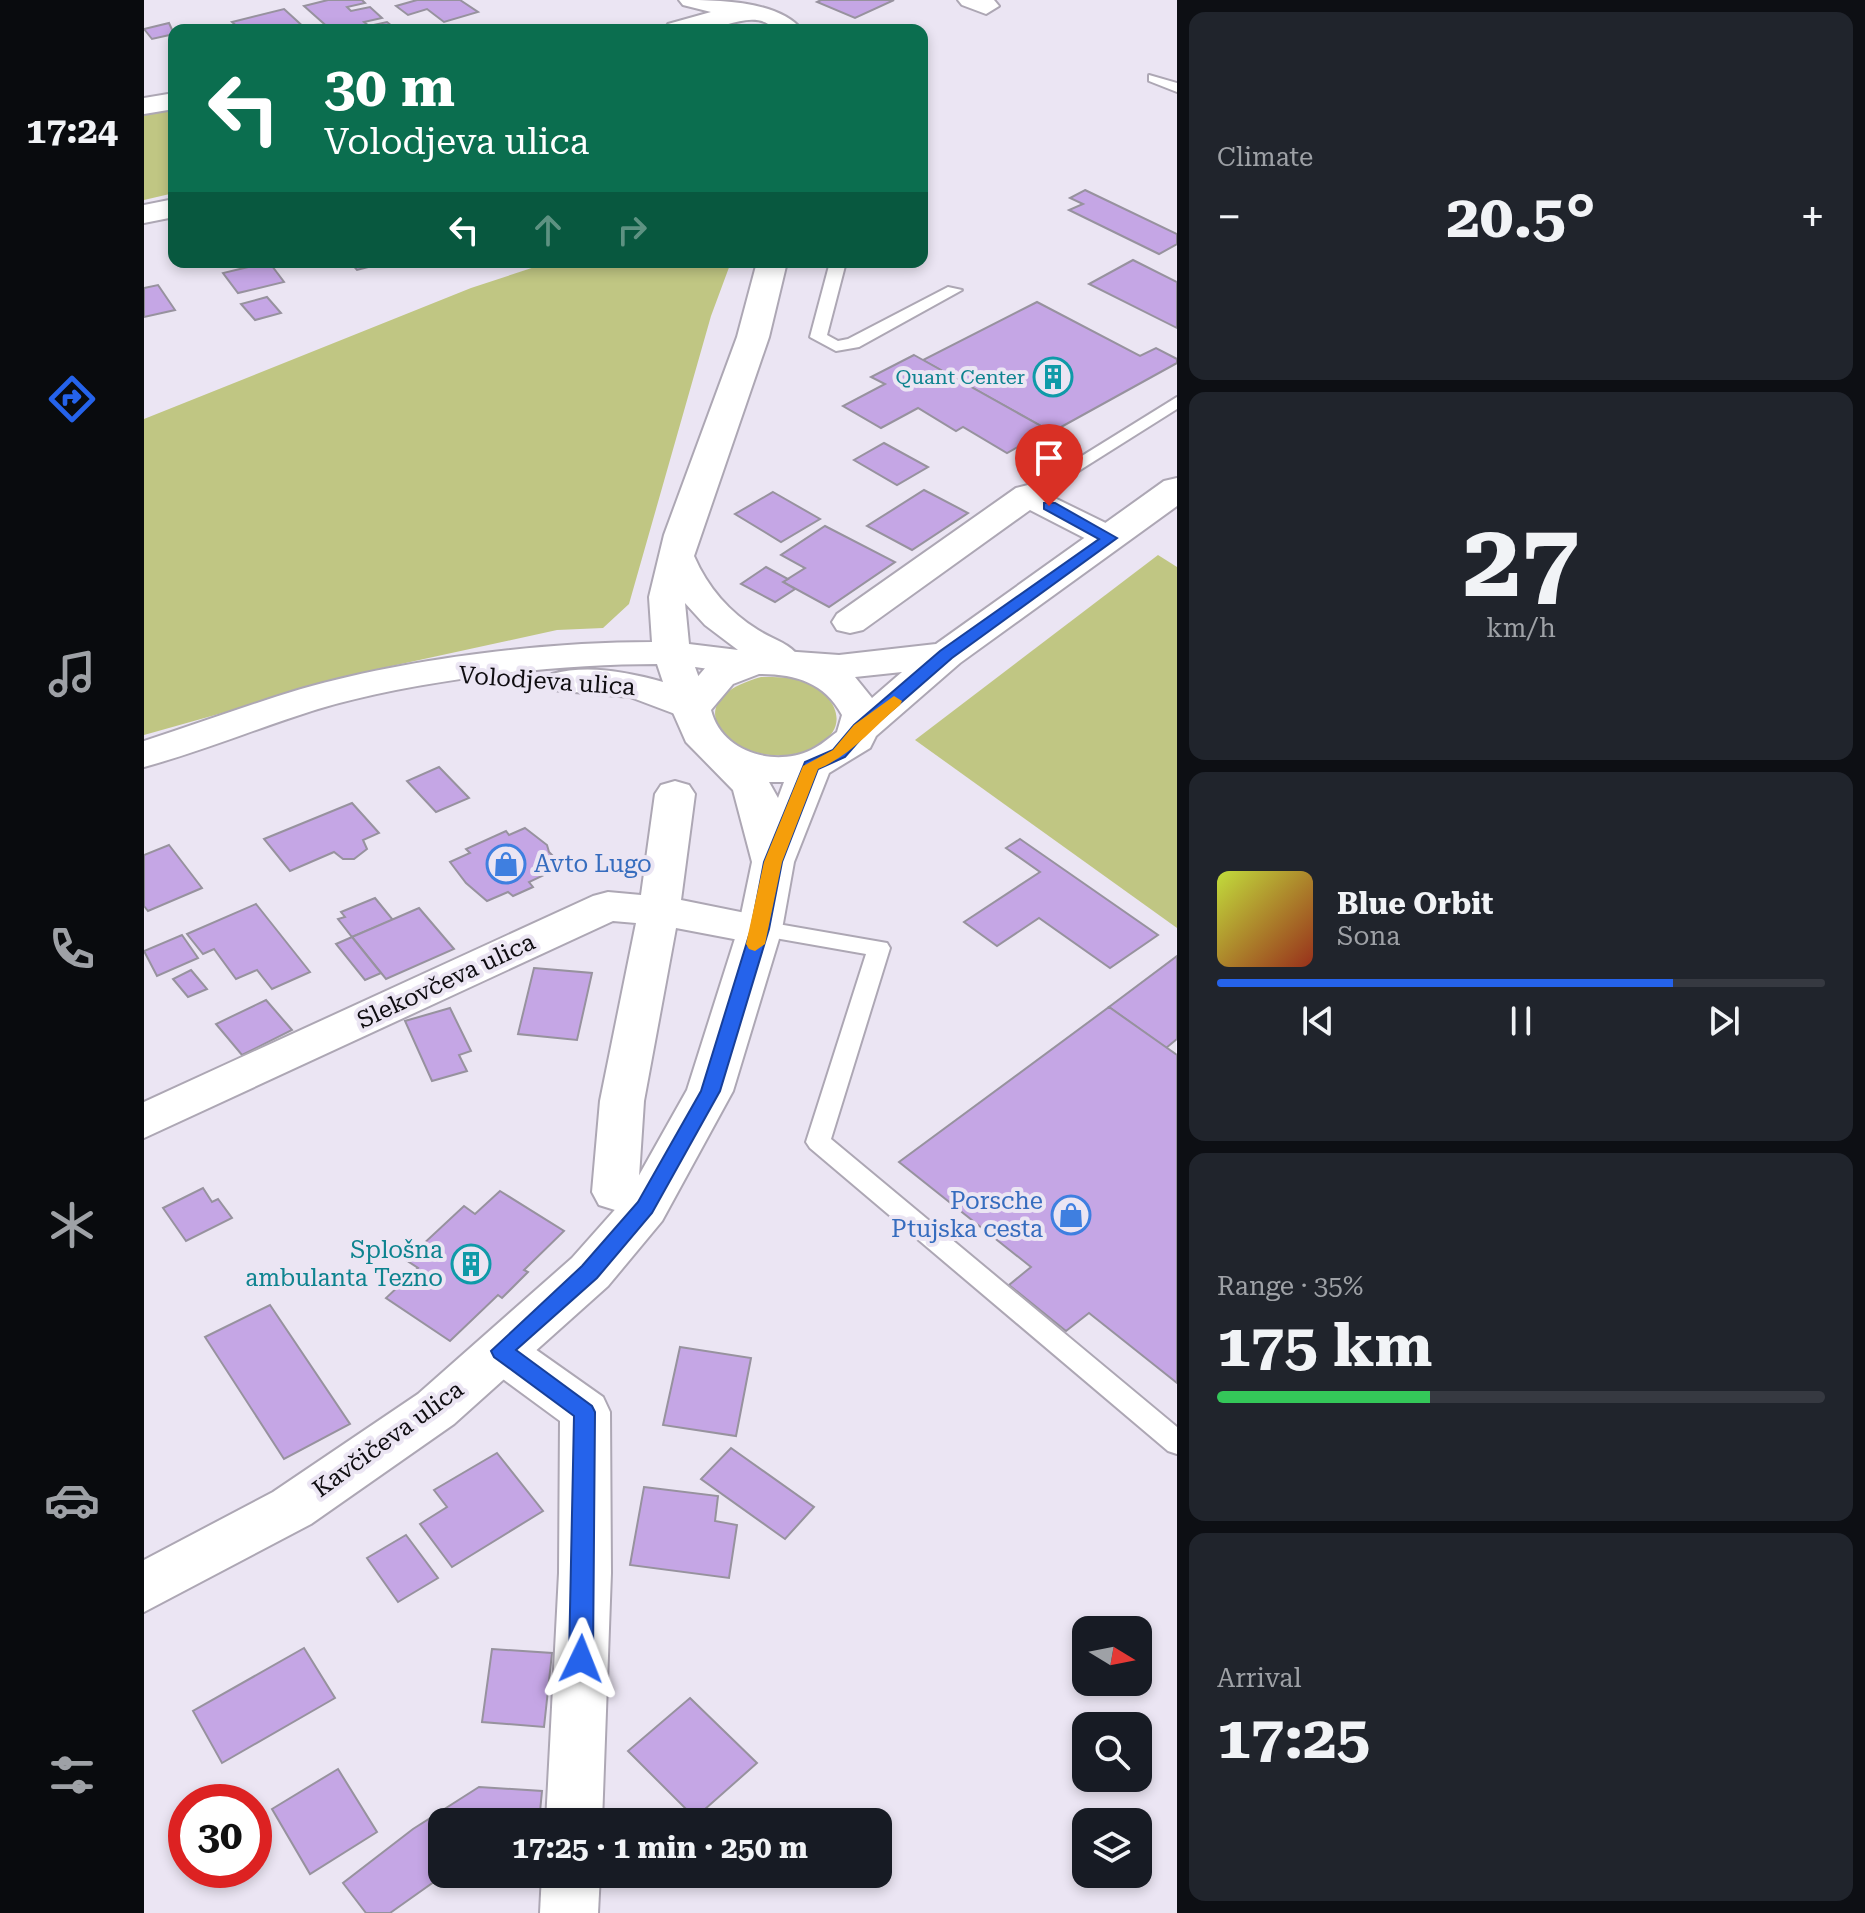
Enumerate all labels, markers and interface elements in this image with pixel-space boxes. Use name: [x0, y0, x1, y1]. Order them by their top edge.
text: 30 m: [324, 54, 455, 120]
icon: left: [192, 56, 296, 160]
text: 17:24: [26, 110, 118, 152]
text: Volodjeva ulica: [324, 121, 589, 163]
text: Climate: [1217, 142, 1313, 172]
text: 20.5°: [1446, 181, 1596, 252]
text: −: [1217, 191, 1242, 243]
text: +: [1800, 191, 1825, 243]
icon: left: [442, 208, 486, 252]
icon: ahead: [526, 208, 570, 252]
icon: right: [610, 208, 654, 252]
building icon: Quant Center: [1032, 356, 1074, 398]
place label: Quant Center: [896, 365, 1025, 389]
icon: directions: [44, 371, 100, 427]
pin: [1015, 424, 1083, 506]
icon: arrive: [1027, 436, 1071, 480]
text: 27: [1463, 500, 1579, 621]
text: km/h: [1486, 613, 1556, 643]
icon: music: [44, 646, 100, 702]
street label: Volodjeva ulica: [458, 661, 636, 701]
shop icon: Avto Lugo: [485, 843, 527, 885]
place label: Avto Lugo: [534, 850, 652, 878]
text: Blue Orbit: [1337, 886, 1493, 921]
icon: phone: [44, 921, 100, 977]
text: Sona: [1337, 921, 1400, 951]
street label: Slekovčeva ulica: [353, 928, 539, 1034]
icon: previous: [1296, 999, 1340, 1043]
icon: pause: [1499, 999, 1543, 1043]
icon: next: [1702, 999, 1746, 1043]
place label: Porsche Ptujska cesta: [891, 1187, 1043, 1243]
shop icon: Porsche Ptujska cesta: [1050, 1194, 1092, 1236]
icon: climate: [44, 1197, 100, 1253]
place label: Splošna ambulanta Tezno: [245, 1236, 443, 1292]
building icon: Splošna ambulanta Tezno: [450, 1243, 492, 1285]
text: Range · 35%: [1217, 1271, 1363, 1301]
text: 175 km: [1217, 1310, 1432, 1381]
street label: Kavčičeva ulica: [307, 1375, 469, 1503]
icon: car: [44, 1472, 100, 1528]
north arrow: [1072, 1616, 1152, 1696]
map controls: [1072, 1616, 1152, 1888]
position arrow: [539, 1617, 623, 1701]
text: Arrival: [1217, 1663, 1302, 1693]
text: 17:25: [1217, 1702, 1370, 1773]
button: search: [1072, 1712, 1152, 1792]
icon: filters: [44, 1747, 100, 1803]
speed limit sign: 30: [168, 1784, 272, 1888]
button: layers: [1072, 1808, 1152, 1888]
text: 17:25 · 1 min · 250 m: [512, 1830, 808, 1865]

